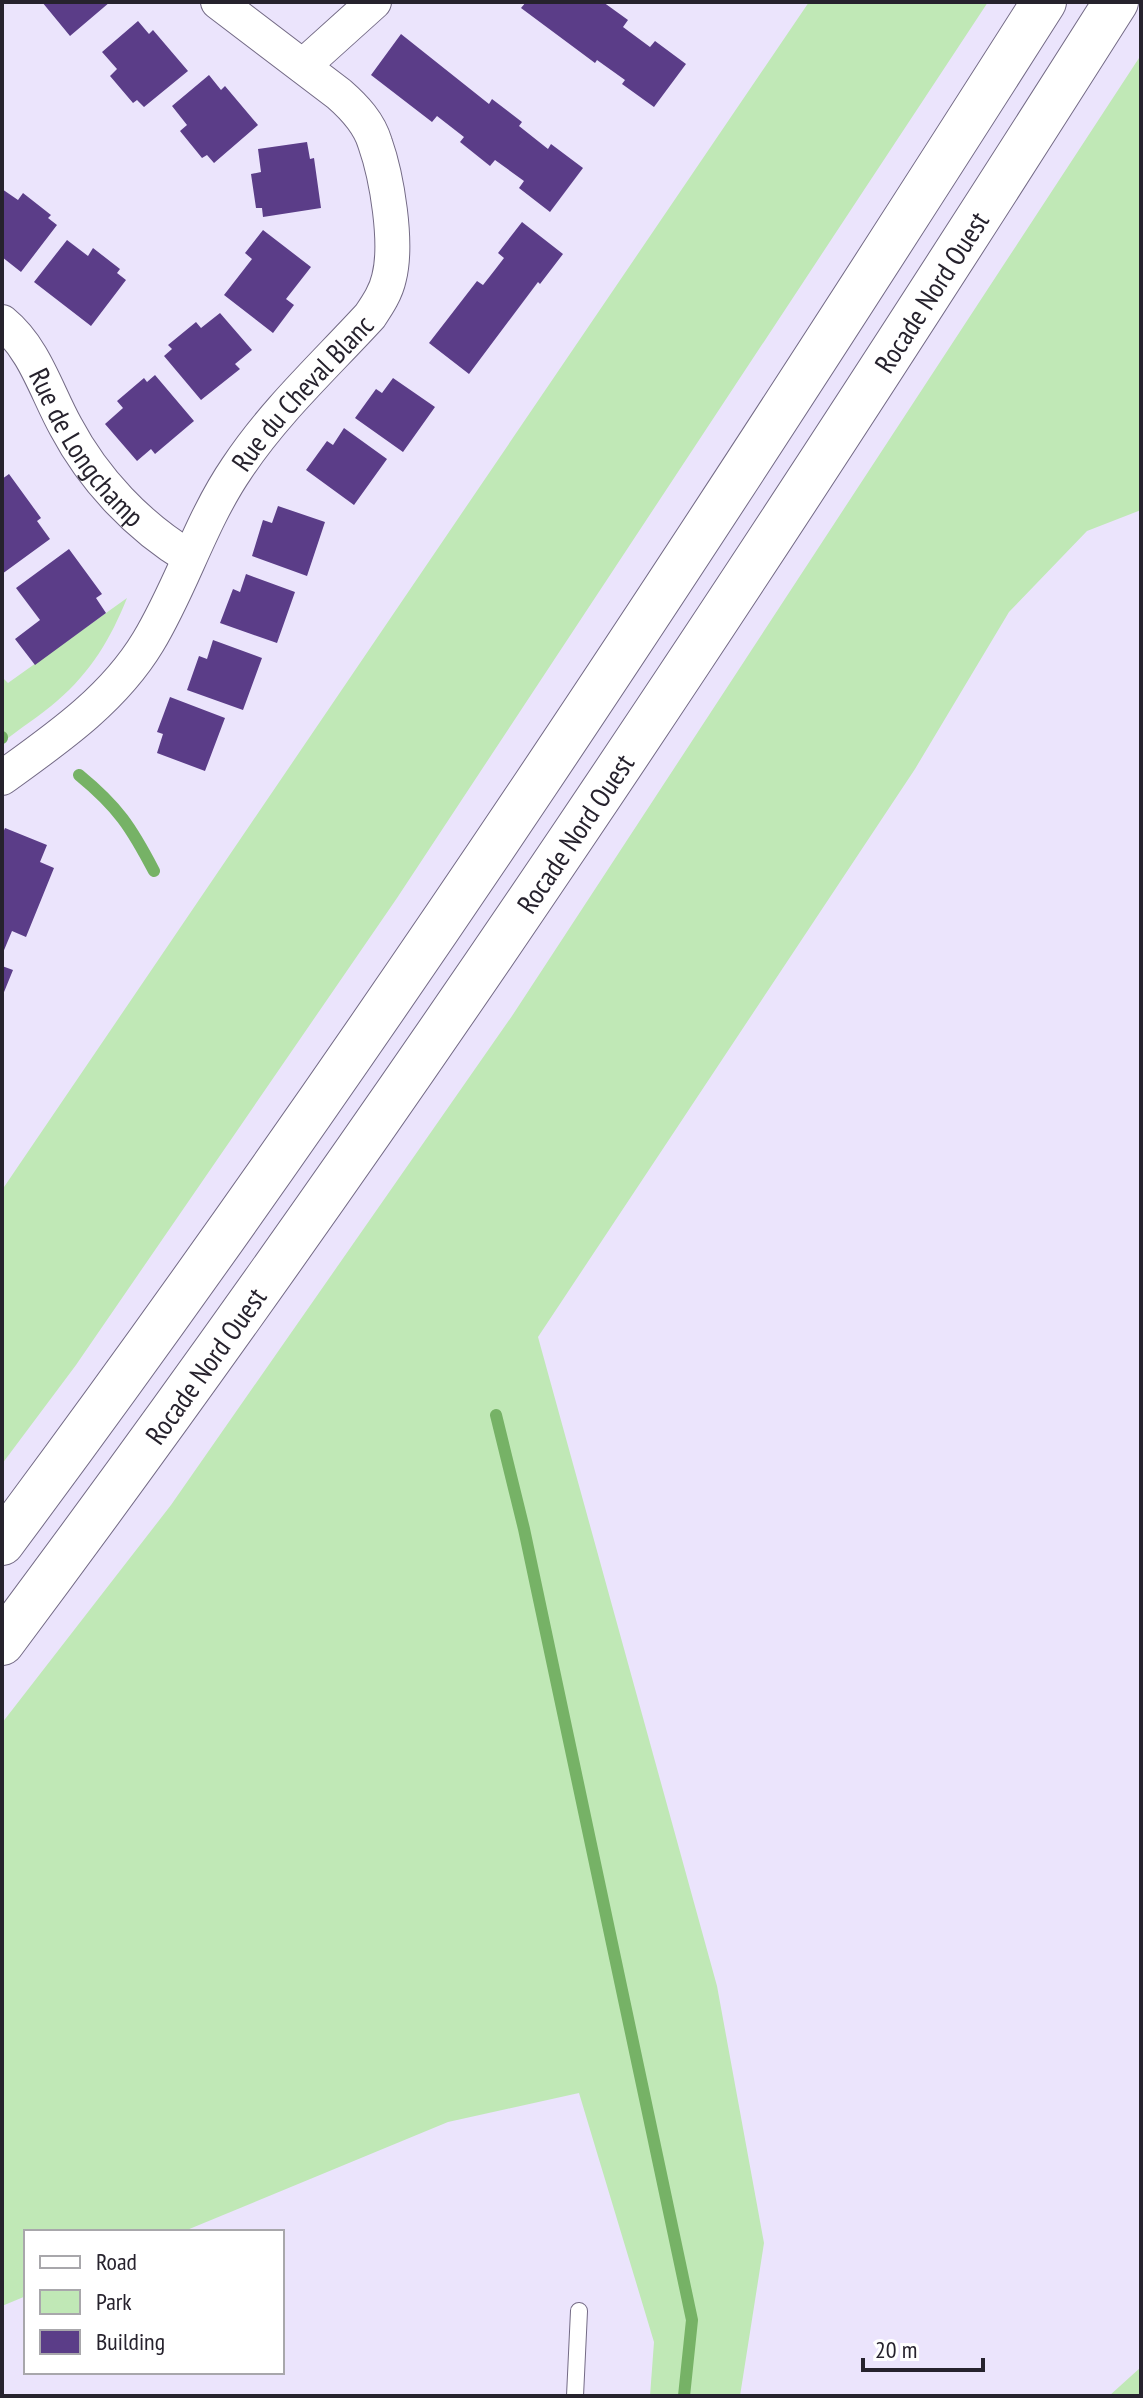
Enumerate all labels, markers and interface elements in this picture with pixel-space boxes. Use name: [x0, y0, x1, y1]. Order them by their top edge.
street label: Rocade Nord Ouest: [865, 204, 996, 379]
street label: Rue du Cheval Blanc: [222, 306, 381, 478]
street label: Rue de Longchamp: [22, 361, 152, 534]
street label: Rocade Nord Ouest: [508, 746, 642, 920]
street label: Rocade Nord Ouest: [136, 1279, 274, 1451]
legend: [24, 2230, 284, 2374]
text: Road: [96, 2246, 137, 2277]
text: Park: [96, 2286, 132, 2317]
scale bar: [863, 2322, 983, 2372]
text: Building: [96, 2326, 165, 2357]
text: 20 m: [875, 2334, 917, 2365]

